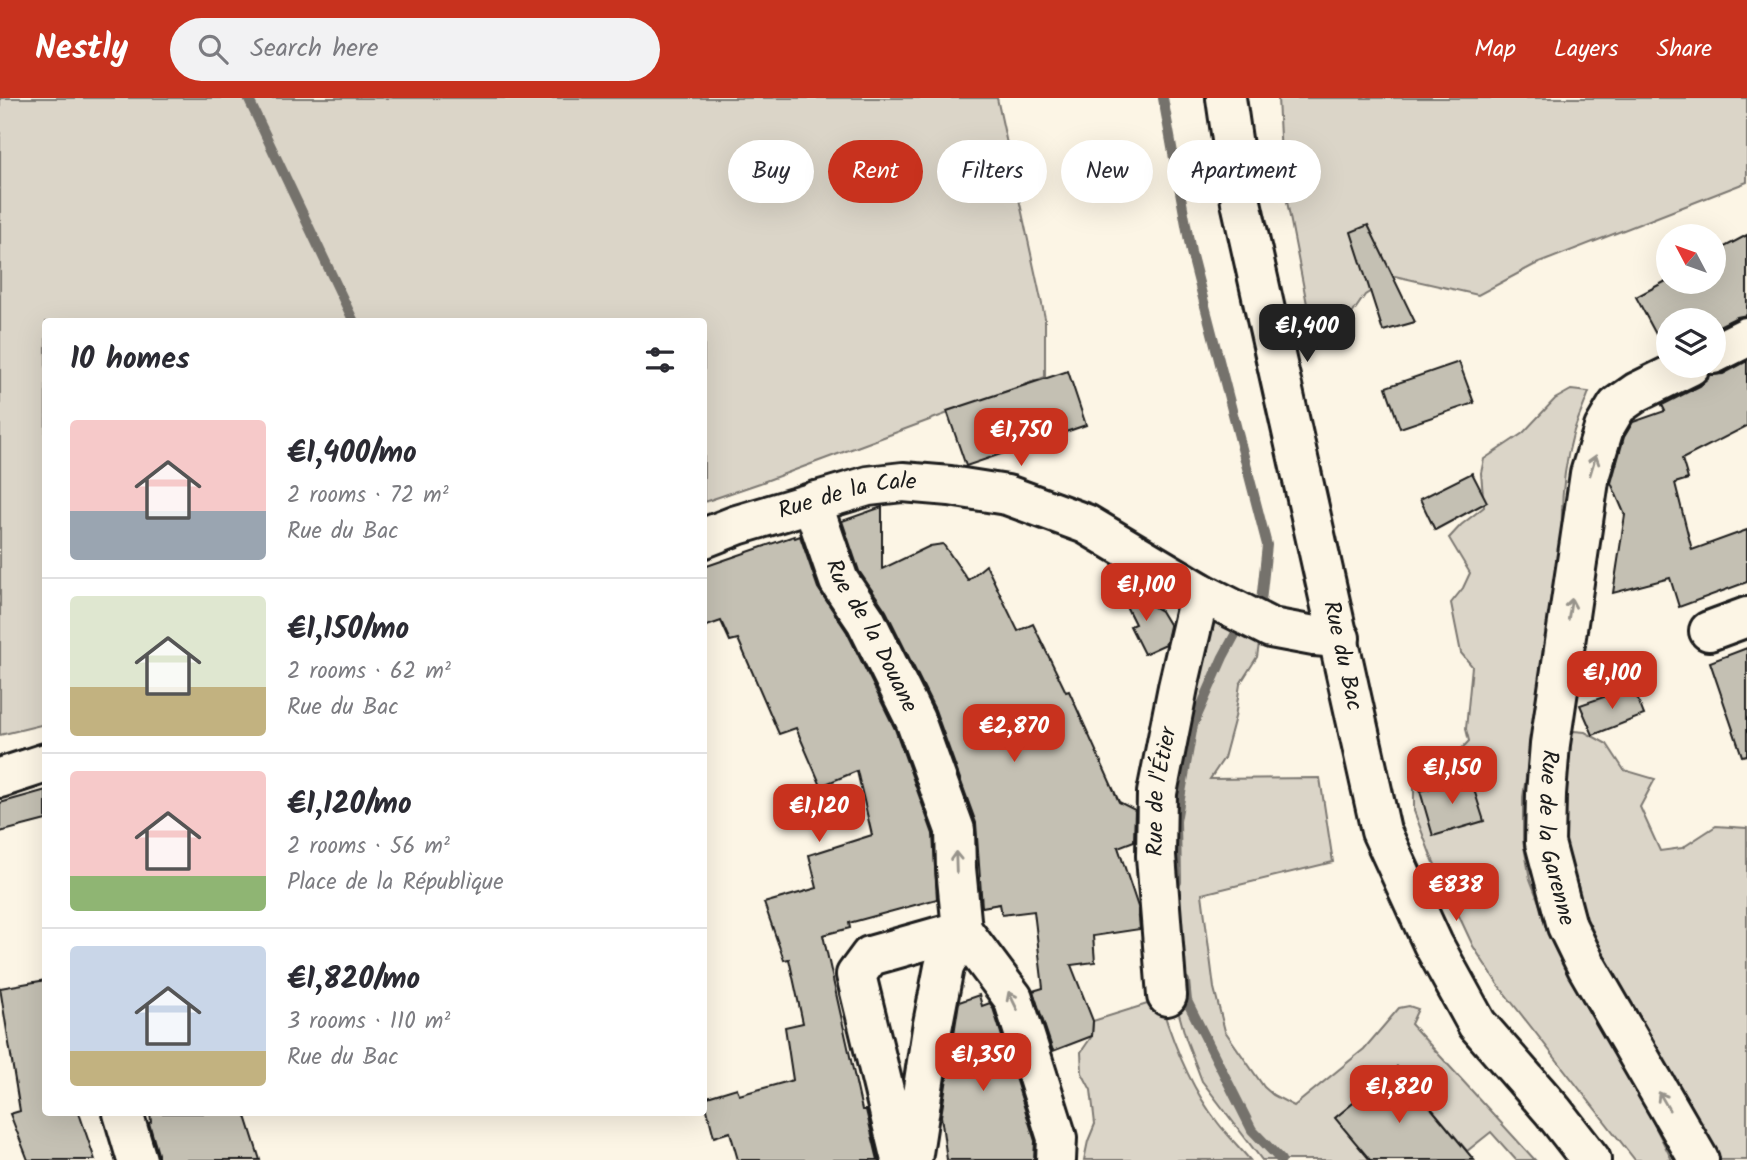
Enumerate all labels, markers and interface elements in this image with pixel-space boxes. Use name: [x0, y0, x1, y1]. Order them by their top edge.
search box: [170, 18, 660, 81]
text: Nestly: [35, 23, 128, 76]
text: Search here: [250, 28, 378, 70]
icon: search: [194, 30, 232, 68]
text: Map: [1474, 30, 1516, 69]
text: Layers: [1554, 30, 1618, 69]
text: Share: [1656, 30, 1712, 69]
chip: Buy: [728, 140, 814, 203]
chip: Rent: [828, 140, 923, 203]
chip: Filters: [937, 140, 1047, 203]
chip: New: [1061, 140, 1153, 203]
chip: Apartment: [1167, 140, 1321, 203]
north arrow: [1656, 224, 1726, 294]
map controls: [1656, 224, 1726, 378]
pin: €1,400: [1250, 304, 1364, 364]
button: layers: [1656, 308, 1726, 378]
text: €1,400: [1275, 309, 1339, 345]
text: 10 homes: [70, 336, 190, 384]
icon: filters: [641, 341, 679, 379]
pin: €1,750: [964, 408, 1078, 468]
text: €1,750: [990, 413, 1052, 449]
text: €1,400/mo: [287, 430, 417, 478]
icon: home: [126, 448, 210, 532]
one-way arrow: [1587, 454, 1600, 476]
street label: Rue de la Cale: [774, 464, 918, 530]
text: 2 rooms · 72 m²: [287, 478, 449, 514]
text: Rue du Bac: [287, 514, 399, 550]
street label: Rue de la Douane: [815, 554, 927, 719]
pin: €1,100: [1089, 564, 1203, 623]
text: €1,100: [1117, 568, 1175, 604]
street label: Rue du Bac: [1312, 597, 1372, 714]
one-way arrow: [1564, 598, 1577, 621]
text: €1,150/mo: [287, 606, 409, 654]
icon: home: [126, 624, 210, 708]
pin: €1,100: [1555, 652, 1669, 711]
text: 2 rooms · 62 m²: [287, 654, 451, 690]
text: €1,100: [1583, 656, 1641, 692]
text: Rue du Bac: [287, 690, 399, 726]
pin: €2,870: [957, 704, 1071, 764]
text: €2,870: [979, 709, 1049, 745]
street label: Rue de l'Étier: [1138, 723, 1188, 857]
pin: €1,150: [1395, 746, 1509, 806]
street label: Rue de la Garenne: [1527, 748, 1584, 930]
text: €1,150: [1423, 751, 1481, 787]
text: €1,120/mo: [287, 781, 412, 829]
pin: €1,120: [762, 784, 876, 844]
text: €1,120: [789, 789, 849, 825]
icon: home: [126, 799, 210, 883]
text: 2 rooms · 56 m²: [287, 829, 450, 865]
one-way arrow: [949, 851, 962, 874]
pin: €838: [1415, 864, 1497, 923]
text: Place de la République: [287, 865, 503, 901]
text: €838: [1429, 868, 1483, 904]
text: €1,820/mo: [287, 956, 420, 1004]
icon: home: [126, 974, 210, 1058]
one-way arrow: [1006, 991, 1019, 1012]
text: 3 rooms · 110 m²: [287, 1004, 450, 1040]
pin: €1,350: [926, 1034, 1040, 1093]
text: €1,350: [951, 1038, 1015, 1074]
text: Rue du Bac: [287, 1040, 399, 1076]
pin: €1,820: [1342, 1066, 1456, 1125]
text: €1,820: [1366, 1070, 1432, 1106]
one-way arrow: [1657, 1091, 1671, 1111]

